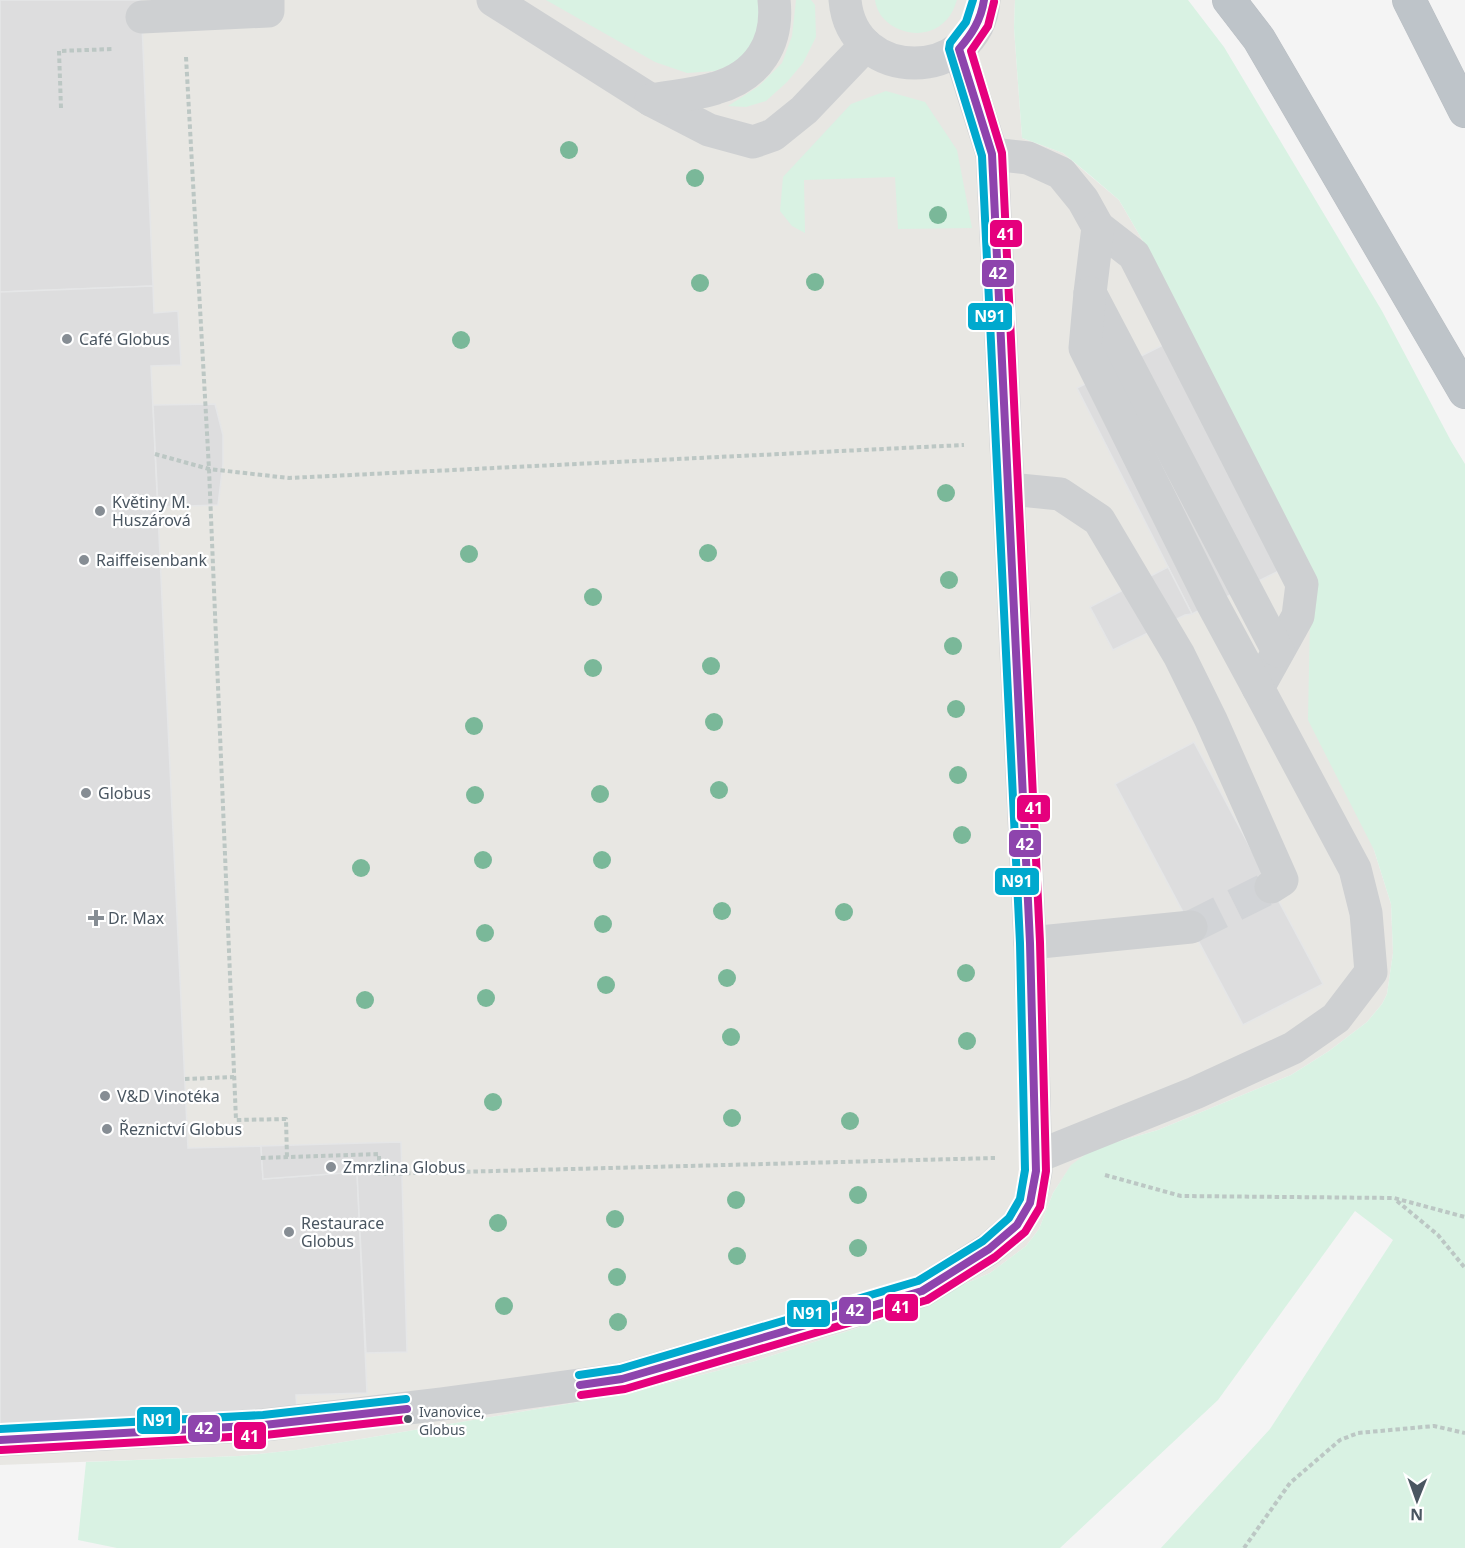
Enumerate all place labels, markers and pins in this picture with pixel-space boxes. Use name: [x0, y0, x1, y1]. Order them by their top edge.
place label: Café Globus: [79, 328, 170, 350]
marker: Café Globus: [60, 332, 74, 346]
place label: Květiny M. Huszárová: [112, 491, 191, 531]
marker: Květiny M. Huszárová: [93, 504, 107, 518]
place label: Raiffeisenbank: [96, 549, 207, 571]
marker: Raiffeisenbank: [77, 553, 91, 567]
place label: Globus: [98, 782, 151, 804]
marker: Globus: [79, 786, 93, 800]
place label: Dr. Max: [108, 907, 165, 929]
marker: Dr. Max: [89, 911, 103, 925]
place label: V&D Vinotéka: [117, 1085, 220, 1107]
marker: V&D Vinotéka: [98, 1089, 112, 1103]
place label: Řeznictví Globus: [119, 1118, 242, 1140]
marker: Řeznictví Globus: [100, 1122, 114, 1136]
place label: Zmrzlina Globus: [343, 1156, 465, 1178]
marker: Zmrzlina Globus: [324, 1160, 338, 1174]
place label: Restaurace Globus: [301, 1212, 384, 1252]
marker: Restaurace Globus: [282, 1225, 296, 1239]
place label: Ivanovice, Globus: [419, 1402, 485, 1439]
marker: Ivanovice, Globus: [402, 1413, 414, 1425]

